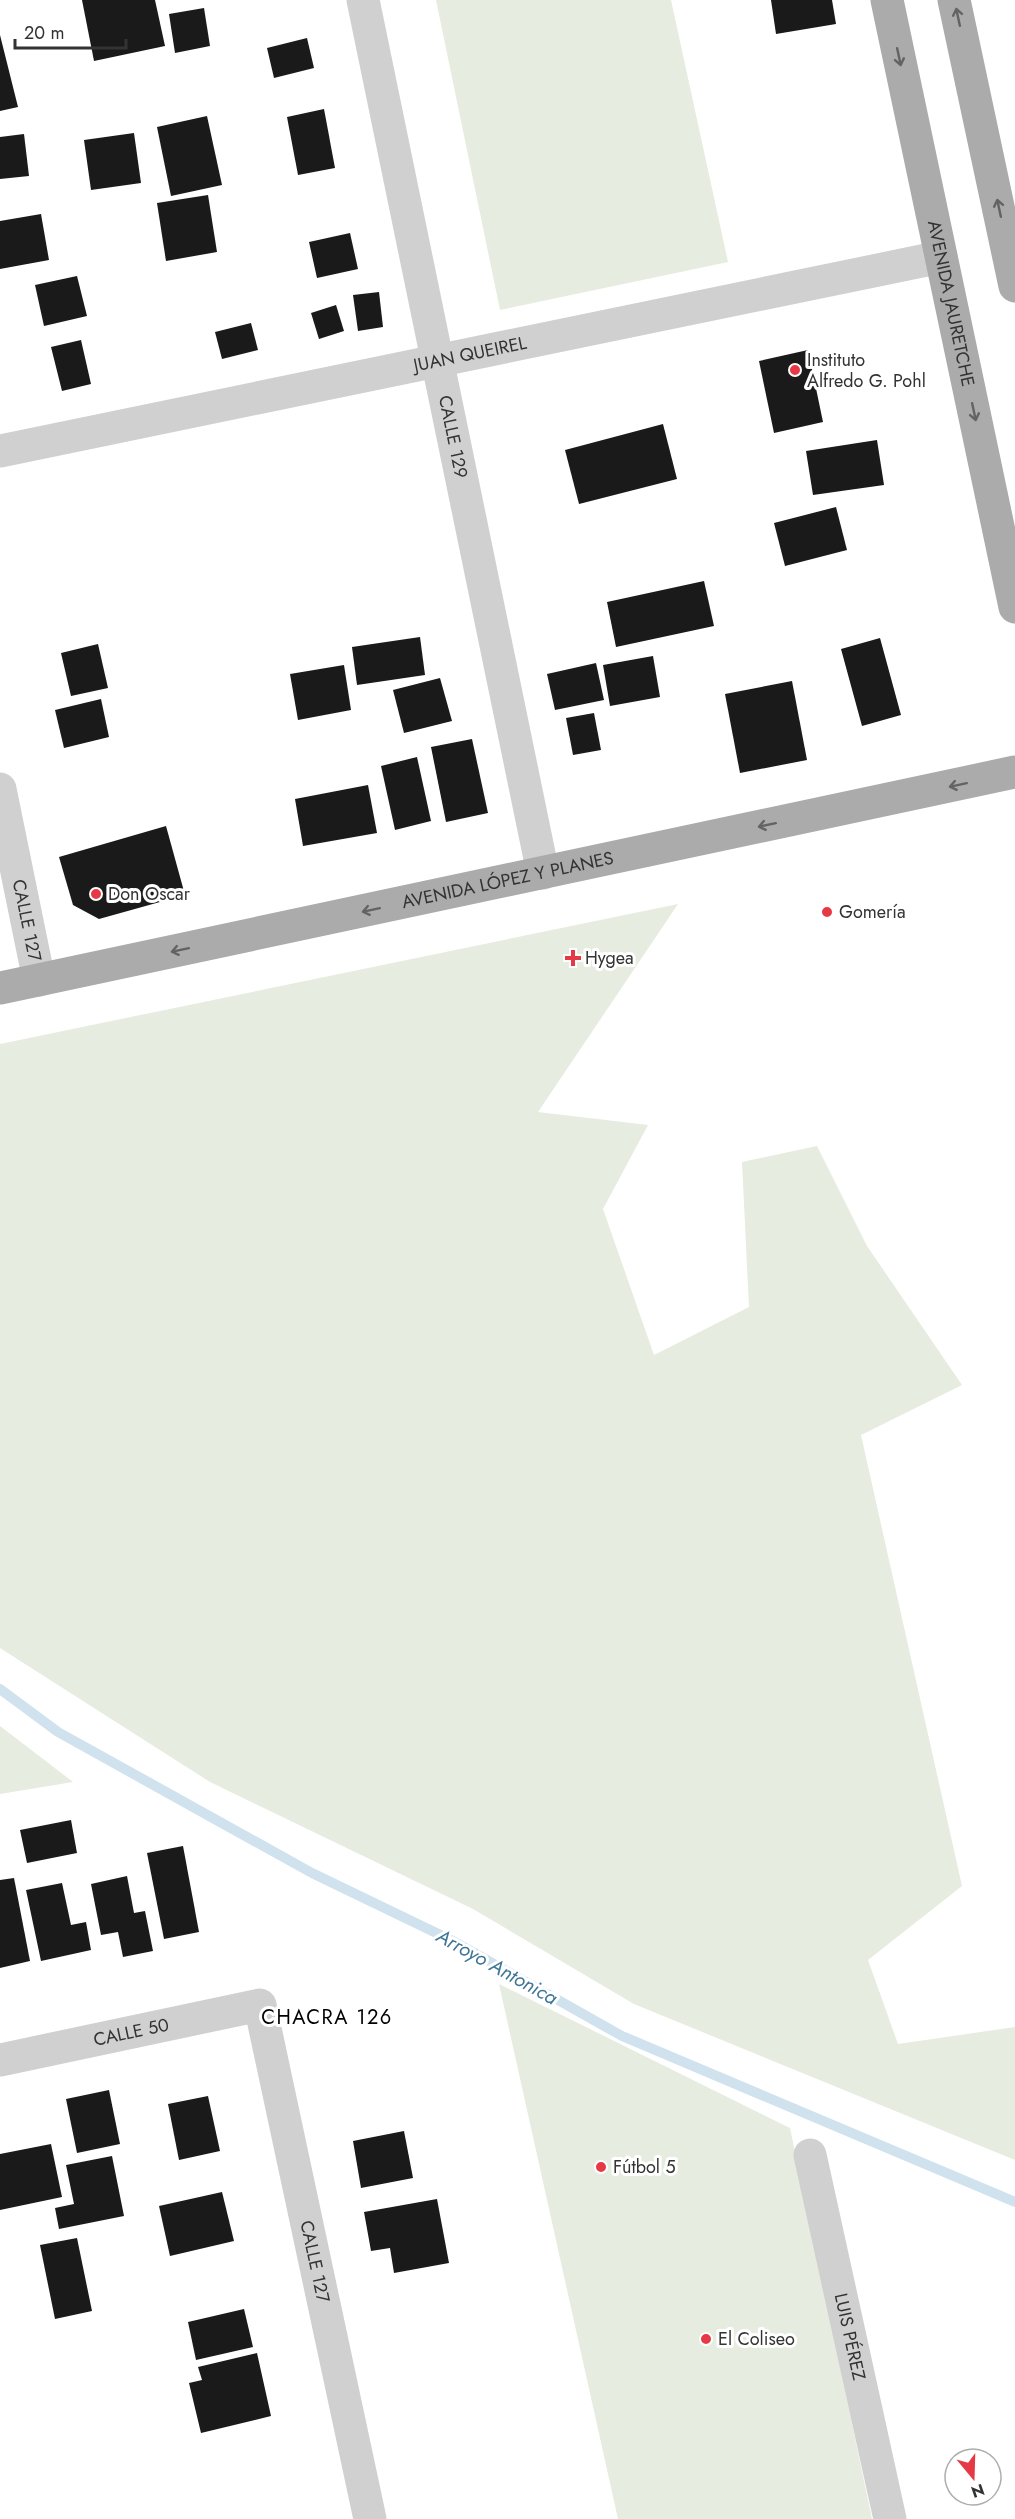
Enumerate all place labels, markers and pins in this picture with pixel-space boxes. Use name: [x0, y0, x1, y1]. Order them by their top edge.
place label: Instituto Alfredo G. Pohl: [807, 347, 926, 394]
marker: Instituto Alfredo G. Pohl: [788, 363, 802, 377]
place label: Don Oscar: [108, 881, 191, 907]
marker: Don Oscar: [89, 887, 103, 901]
place label: Gomería: [839, 899, 906, 925]
marker: Gomería: [820, 905, 834, 919]
place label: Hygea: [585, 945, 634, 971]
marker: Hygea: [566, 951, 580, 965]
place label: Fútbol 5: [613, 2154, 676, 2180]
marker: Fútbol 5: [594, 2160, 608, 2174]
place label: El Coliseo: [718, 2326, 795, 2352]
marker: El Coliseo: [699, 2332, 713, 2346]

